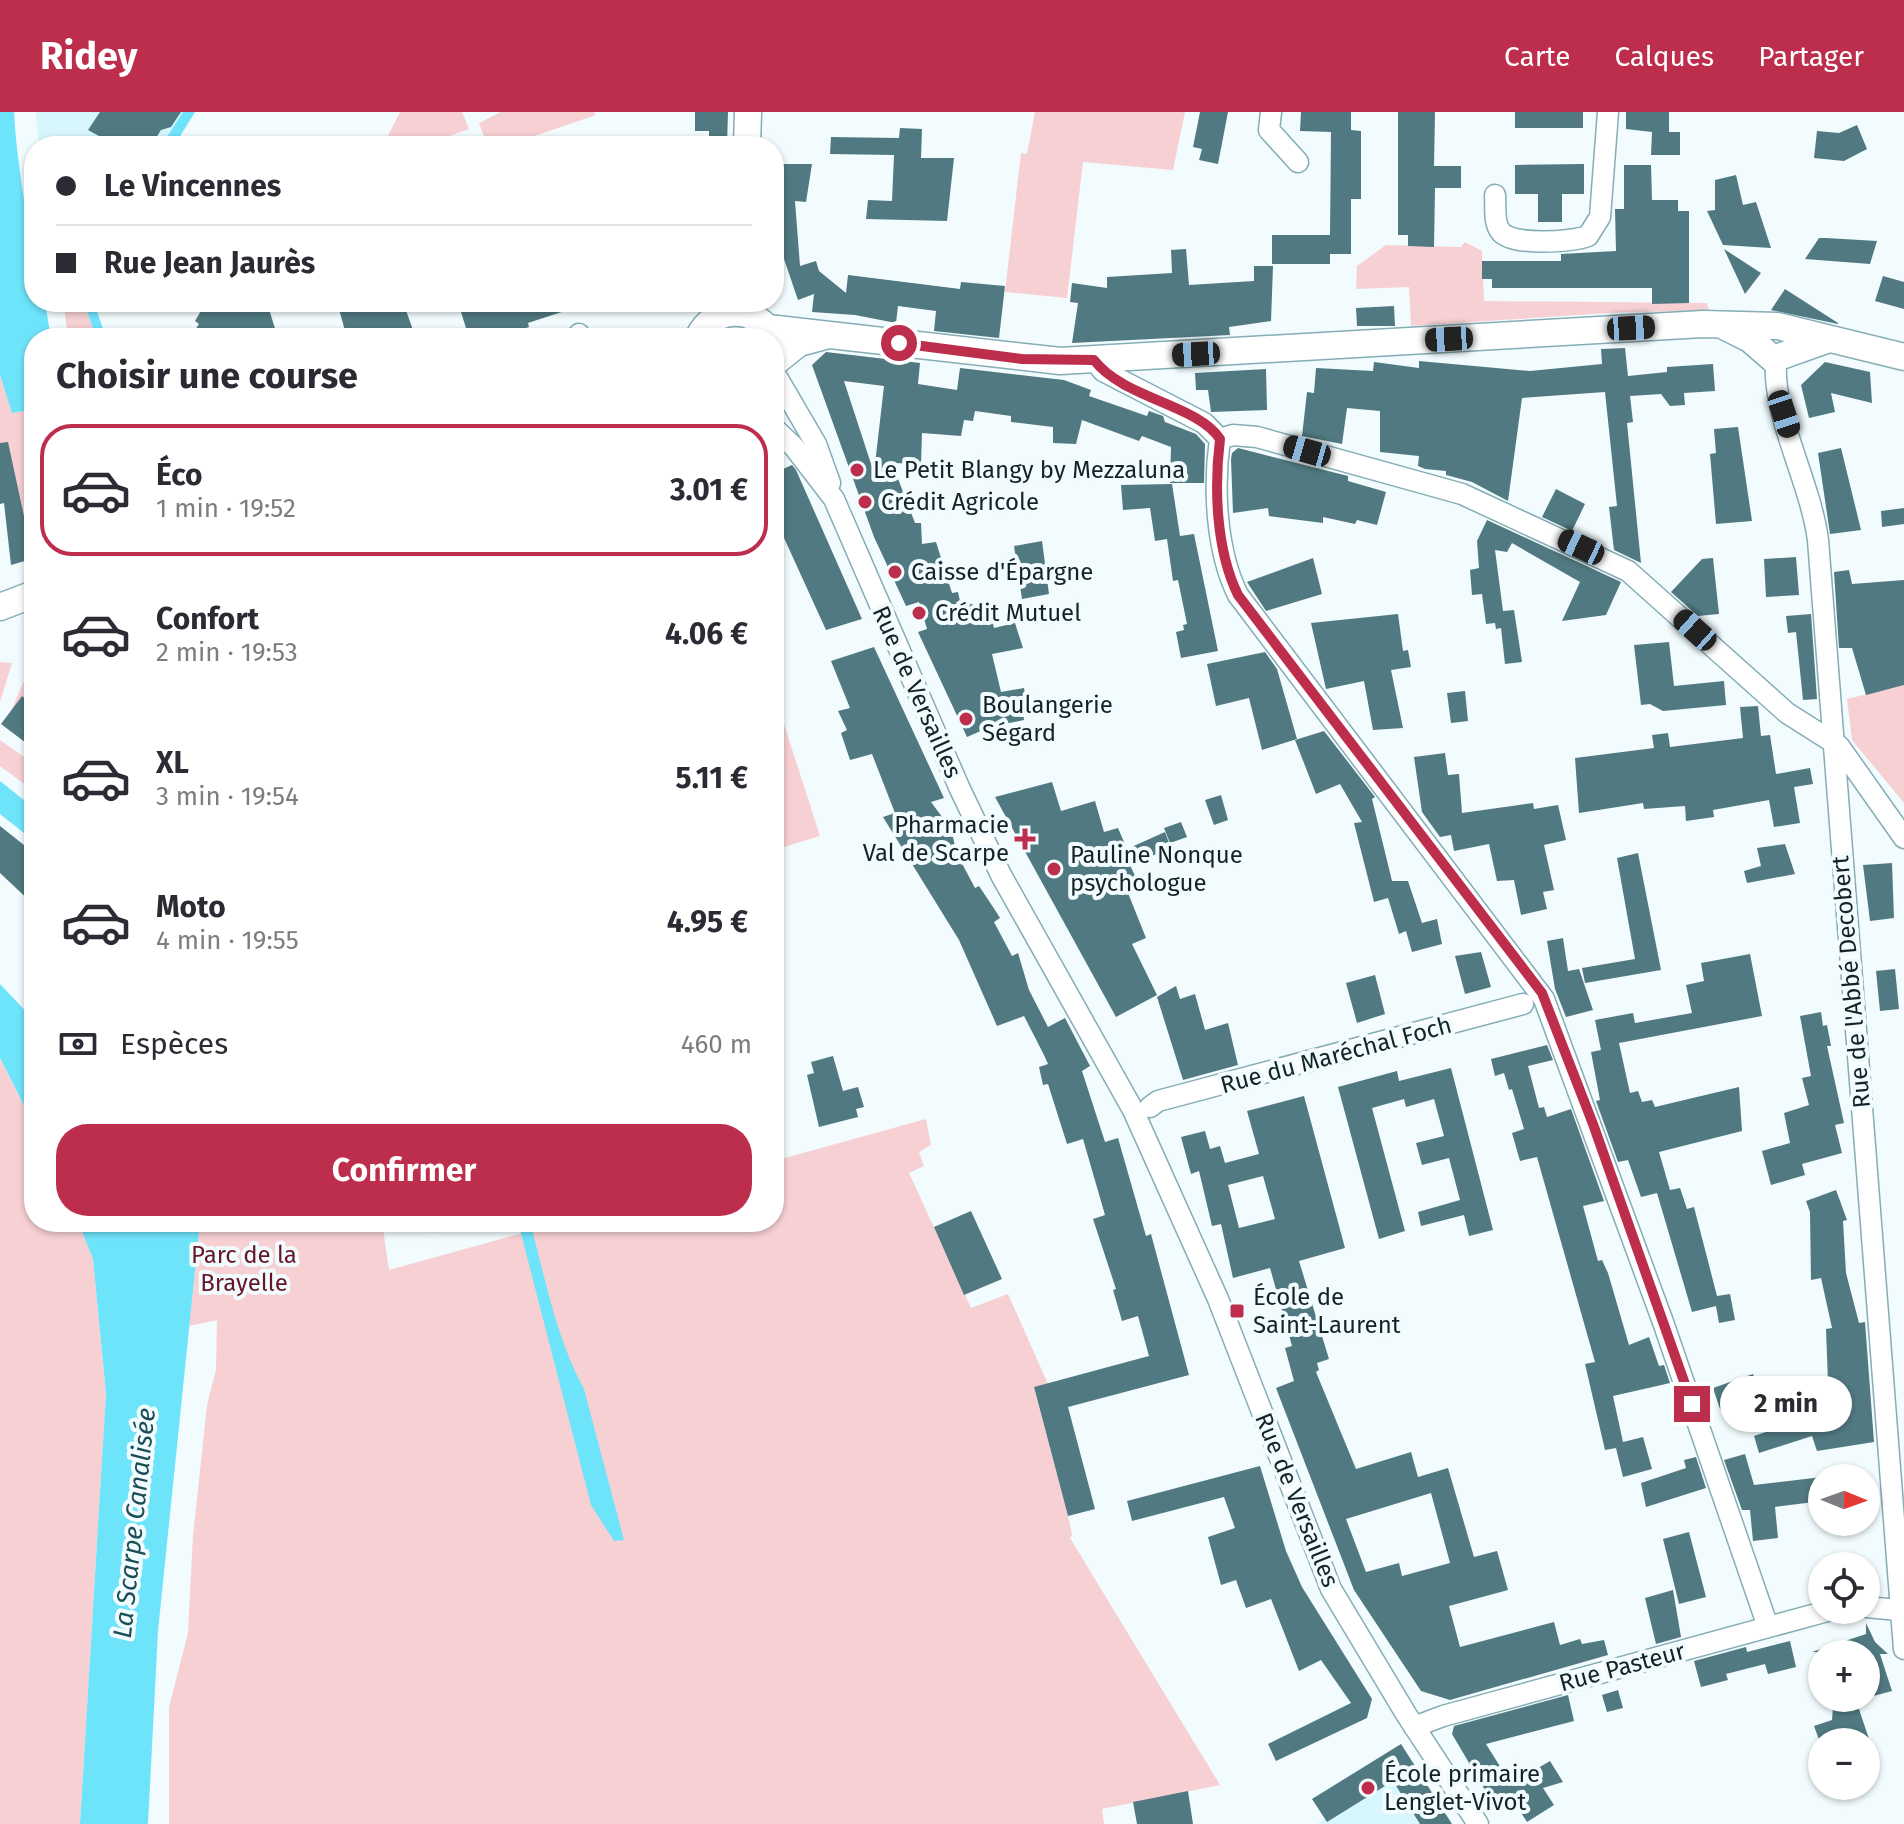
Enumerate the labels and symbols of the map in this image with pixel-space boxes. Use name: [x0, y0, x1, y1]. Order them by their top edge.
car: [1606, 315, 1656, 341]
route start: [881, 325, 917, 361]
car: [1424, 326, 1474, 352]
car: [1171, 341, 1221, 367]
car: [1765, 387, 1803, 441]
car: [1281, 433, 1333, 469]
place label: Le Petit Blangy by Mezzaluna: [873, 456, 1185, 484]
marker: Le Petit Blangy by Mezzaluna: [848, 461, 866, 479]
place label: Crédit Agricole: [881, 488, 1039, 516]
marker: Crédit Agricole: [856, 493, 874, 511]
car: [1554, 526, 1608, 568]
place label: Caisse d'Épargne: [911, 557, 1093, 586]
marker: Caisse d'Épargne: [886, 563, 904, 581]
place label: Crédit Mutuel: [935, 599, 1081, 627]
street label: Rue de Versailles: [866, 602, 968, 782]
marker: Crédit Mutuel: [910, 604, 928, 622]
car: [1669, 605, 1721, 655]
place label: Boulangerie Ségard: [982, 691, 1113, 747]
marker: Boulangerie Ségard: [957, 710, 975, 728]
place label: Pharmacie Val de Scarpe: [863, 811, 1009, 867]
marker: Pharmacie Val de Scarpe: [1016, 830, 1034, 848]
place label: Pauline Nonque psychologue: [1070, 841, 1243, 897]
street label: Rue de l'Abbé Decobert: [1826, 854, 1876, 1109]
marker: Pauline Nonque psychologue: [1045, 860, 1063, 878]
street label: Rue du Maréchal Foch: [1217, 1011, 1455, 1099]
park label: Parc de la Brayelle: [191, 1241, 297, 1297]
place label: École de Saint-Laurent: [1253, 1282, 1401, 1339]
marker: École de Saint-Laurent: [1228, 1302, 1246, 1320]
callout: 2 min: [1720, 1376, 1852, 1432]
route end: [1674, 1386, 1710, 1422]
water label: La Scarpe Canalisée: [107, 1406, 162, 1640]
street label: Rue de Versailles: [1249, 1409, 1345, 1591]
north arrow: [1808, 1464, 1880, 1536]
street label: Rue Pasteur: [1556, 1637, 1689, 1697]
place label: École primaire Lenglet-Vivot: [1384, 1759, 1540, 1816]
marker: École primaire Lenglet-Vivot: [1359, 1779, 1377, 1797]

